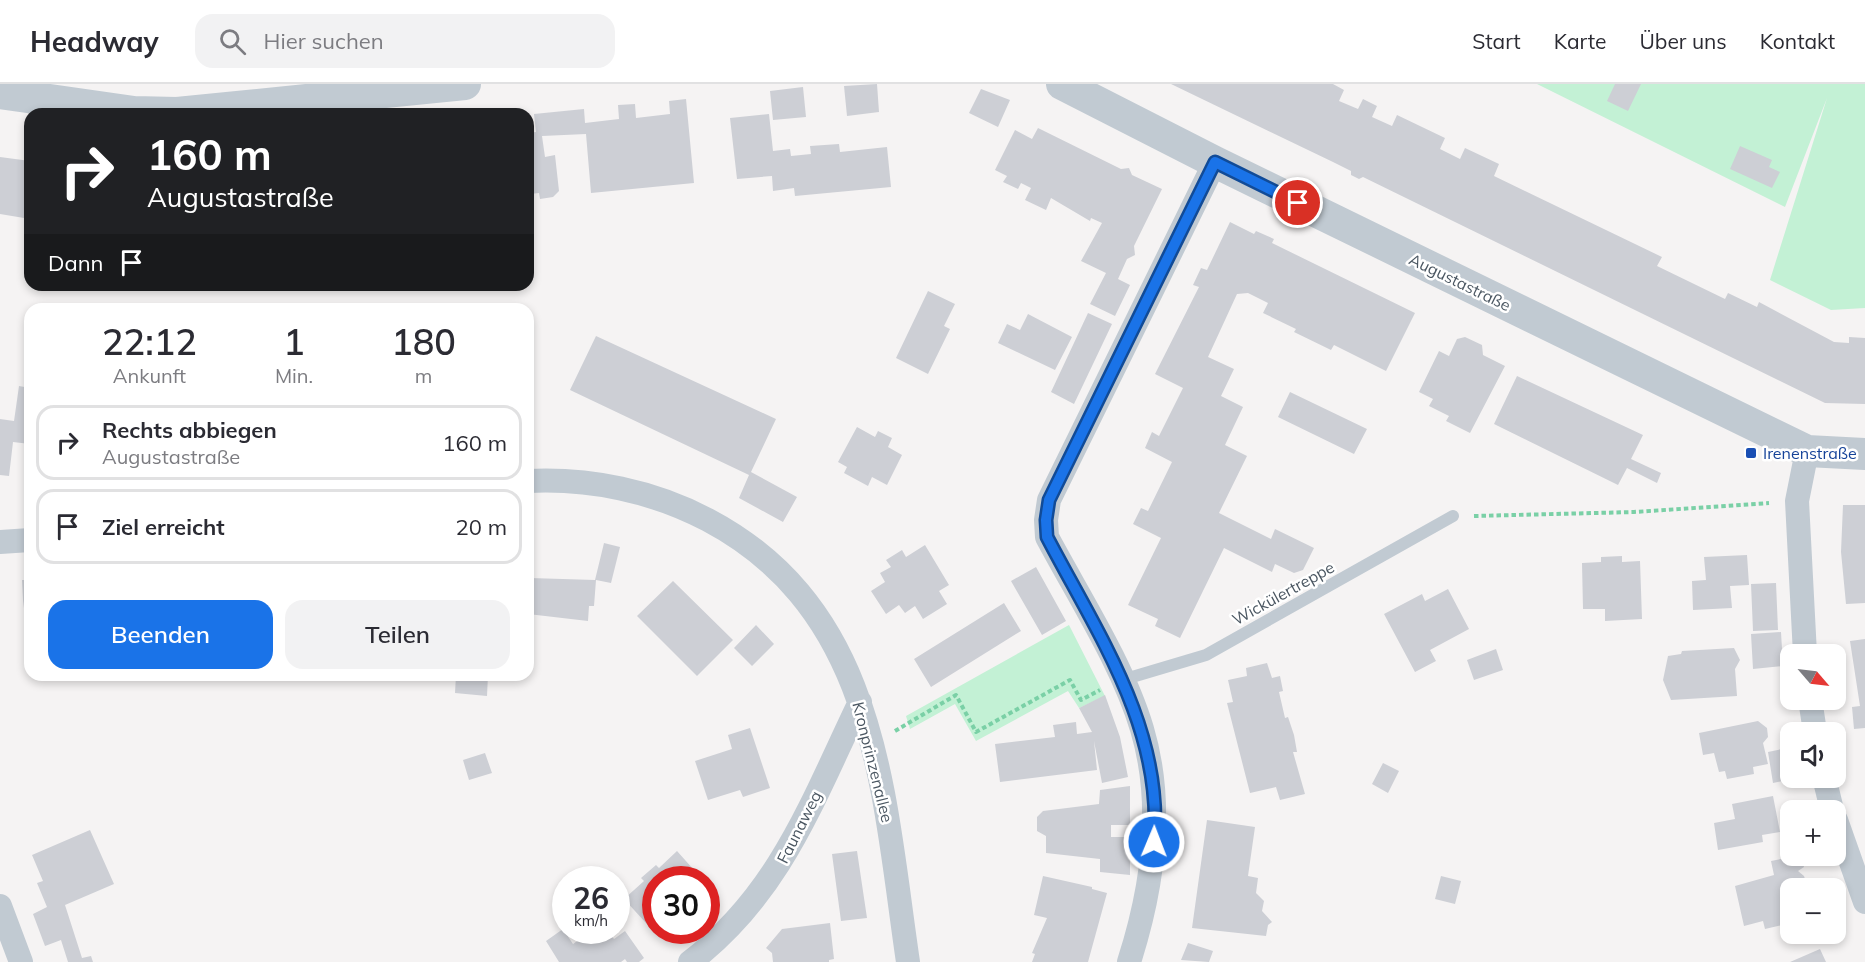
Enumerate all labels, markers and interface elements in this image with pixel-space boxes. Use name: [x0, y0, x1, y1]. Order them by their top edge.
search box: [195, 14, 615, 68]
text: Headway: [30, 24, 159, 59]
icon: search: [216, 25, 249, 58]
text: Hier suchen: [264, 27, 384, 55]
text: Start: [1472, 28, 1521, 54]
text: Karte: [1554, 28, 1606, 54]
text: Über uns: [1639, 28, 1727, 54]
text: Kontakt: [1760, 28, 1835, 54]
text: 160 m: [147, 128, 272, 181]
icon: right: [48, 132, 126, 210]
pin: [1272, 177, 1323, 228]
text: Augustastraße: [147, 180, 334, 214]
icon: arrive: [1281, 186, 1314, 219]
icon: arrive: [115, 246, 148, 279]
text: Dann: [48, 249, 103, 277]
street label: Augustastraße: [1406, 249, 1514, 315]
text: 22:12: [102, 319, 197, 364]
text: 1: [283, 319, 305, 364]
text: 180: [391, 319, 456, 364]
text: Ankunft: [113, 363, 186, 388]
text: Min.: [275, 363, 313, 388]
text: m: [415, 363, 432, 388]
text: Rechts abbiegen: [102, 416, 277, 444]
icon: right: [51, 426, 84, 459]
text: 160 m: [442, 429, 507, 457]
place label: Irenenstraße: [1763, 443, 1857, 463]
text: Augustastraße: [102, 444, 240, 469]
marker: Irenenstraße: [1744, 446, 1758, 460]
icon: arrive: [51, 510, 84, 543]
text: Ziel erreicht: [102, 513, 225, 541]
text: 20 m: [456, 513, 507, 541]
street label: Wickülertreppe: [1228, 557, 1338, 629]
button: Beenden: [48, 600, 273, 669]
button: Teilen: [285, 600, 510, 669]
north arrow: [1780, 644, 1846, 710]
map controls: [1780, 644, 1846, 944]
street label: Kronprinzenallee: [848, 700, 898, 824]
button: sound: [1780, 722, 1846, 788]
street label: Faunaweg: [772, 787, 826, 867]
button: +: [1780, 800, 1846, 866]
position arrow: [1122, 810, 1186, 874]
speed limit sign: 30: [642, 866, 720, 944]
button: −: [1780, 878, 1846, 944]
text: 26: [573, 879, 609, 917]
text: km/h: [574, 911, 608, 930]

